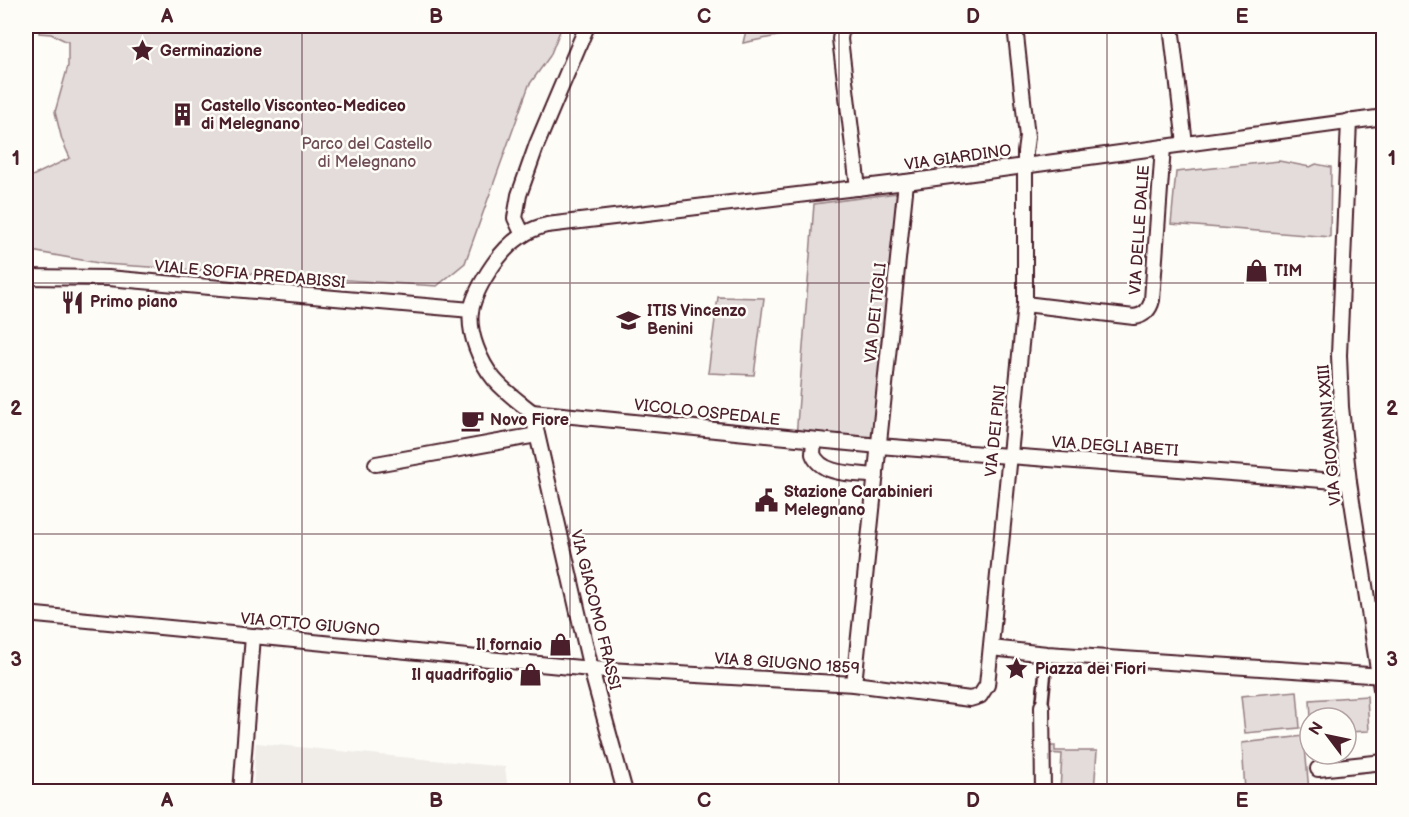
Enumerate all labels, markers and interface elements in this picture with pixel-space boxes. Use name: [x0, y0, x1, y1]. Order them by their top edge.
text: A: [160, 5, 174, 29]
text: B: [429, 5, 443, 29]
text: C: [697, 5, 711, 29]
text: D: [966, 5, 980, 29]
text: E: [1236, 5, 1249, 29]
place icon: Germinazione: [129, 38, 155, 64]
place label: Germinazione: [160, 42, 262, 61]
place label: Castello Visconteo-Mediceo di Melegnano: [201, 97, 406, 134]
building icon: Castello Visconteo-Mediceo di Melegnano: [170, 102, 196, 128]
park label: Parco del Castello di Melegnano: [302, 135, 432, 172]
street label: VIA GIARDINO: [903, 141, 1013, 175]
text: 1: [12, 147, 20, 171]
text: 1: [1388, 147, 1396, 171]
street label: VIA DELLE DALIE: [1126, 164, 1154, 296]
street label: VIALE SOFIA PREDABISSI: [154, 257, 347, 293]
shop icon: TIM: [1243, 258, 1269, 284]
street label: VIA DEI TIGLI: [861, 262, 891, 364]
place label: TIM: [1274, 262, 1302, 281]
restaurant icon: Primo piano: [59, 289, 85, 315]
place label: Primo piano: [90, 293, 178, 312]
place label: ITIS Vincenzo Benini: [647, 302, 746, 339]
school or university icon: ITIS Vincenzo Benini: [616, 307, 642, 333]
street label: VIA GIOVANNI XXIII: [1314, 364, 1346, 506]
street label: VIA DEI PINI: [982, 384, 1010, 478]
street label: VICOLO OSPEDALE: [633, 396, 781, 430]
text: 2: [10, 397, 22, 421]
text: 2: [1386, 397, 1398, 421]
cafe icon: Novo Fiore: [459, 407, 485, 433]
place label: Novo Fiore: [490, 411, 569, 430]
street label: VIA DEGLI ABETI: [1051, 433, 1179, 461]
place label: Stazione Carabinieri Melegnano: [784, 483, 933, 520]
public building icon: Stazione Carabinieri Melegnano: [753, 488, 779, 514]
street label: VIA GIACOMO FRASSI: [566, 528, 624, 692]
street label: VIA OTTO GIUGNO: [239, 609, 381, 641]
shop icon: Il fornaio: [547, 632, 573, 658]
place label: Il fornaio: [476, 636, 542, 655]
text: 3: [10, 648, 22, 672]
text: 3: [1386, 648, 1398, 672]
street label: VIA 8 GIUGNO 1859: [714, 649, 860, 679]
place icon: Piazza dei Fiori: [1004, 656, 1030, 682]
place label: Piazza dei Fiori: [1035, 660, 1146, 679]
shop icon: Il quadrifoglio: [518, 662, 544, 688]
place label: Il quadrifoglio: [411, 666, 513, 685]
north arrow: [1298, 706, 1358, 766]
text: N: [1305, 719, 1328, 739]
text: A: [160, 789, 174, 813]
text: B: [429, 789, 443, 813]
text: C: [697, 789, 711, 813]
text: D: [966, 789, 980, 813]
text: E: [1236, 789, 1249, 813]

